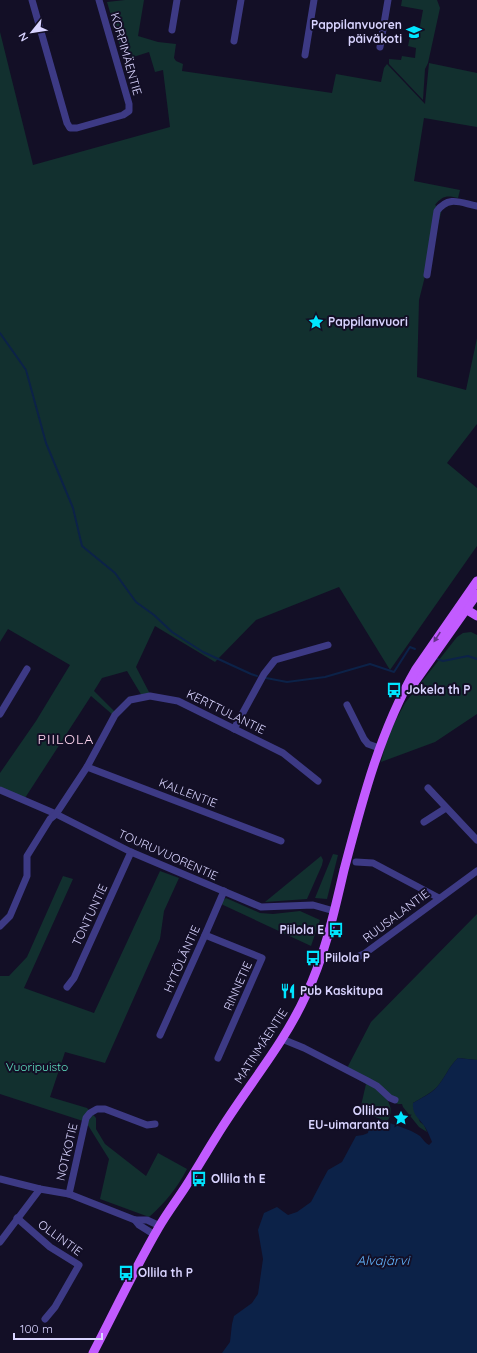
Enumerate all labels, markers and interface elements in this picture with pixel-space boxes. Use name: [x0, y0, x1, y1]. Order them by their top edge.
street label: KORPIMÄENTIE: [107, 11, 146, 97]
north arrow: [12, 12, 52, 52]
place label: Pappilanvuoren päiväkoti: [311, 17, 402, 46]
school or university icon: Pappilanvuoren päiväkoti: [405, 23, 423, 41]
text: N: [15, 30, 31, 44]
place icon: Pappilanvuori: [307, 313, 325, 331]
place label: Pappilanvuori: [328, 314, 408, 329]
one-way arrow: [433, 632, 441, 642]
bus stop icon: Jokela th P: [385, 681, 403, 699]
place label: Jokela th P: [406, 682, 470, 697]
street label: KERTTULANTIE: [184, 686, 268, 737]
district label: PIILOLA: [38, 730, 94, 748]
street label: KALLENTIE: [157, 775, 220, 811]
street label: TOURUVUORENTIE: [116, 826, 221, 883]
street label: TONTUNTIE: [69, 881, 110, 948]
street label: RUUSALANTIE: [359, 886, 432, 945]
bus stop icon: Piilola E: [327, 921, 345, 939]
place label: Piilola E: [279, 922, 324, 937]
street label: HYTÖLÄNTIE: [160, 923, 203, 995]
bus stop icon: Piilola P: [304, 949, 322, 967]
place label: Piilola P: [325, 950, 370, 965]
street label: RINNETIE: [220, 959, 255, 1013]
restaurant icon: Pub Kaskitupa: [279, 982, 297, 1000]
place label: Pub Kaskitupa: [300, 983, 383, 998]
street label: MATINMÄENTIE: [231, 1005, 290, 1086]
park label: Vuoripuisto: [6, 1059, 68, 1074]
place label: Ollilan EU-uimaranta: [308, 1103, 389, 1132]
place icon: Ollilan EU-uimaranta: [392, 1109, 410, 1127]
street label: NOTKOTIE: [53, 1121, 80, 1182]
bus stop icon: Ollila th E: [190, 1170, 208, 1188]
place label: Ollila th E: [211, 1171, 266, 1186]
street label: OLLINTIE: [35, 1217, 85, 1259]
water label: Alvajärvi: [357, 1252, 411, 1268]
bus stop icon: Ollila th P: [117, 1264, 135, 1282]
place label: Ollila th P: [138, 1265, 193, 1280]
scale bar: [14, 1315, 102, 1341]
text: 100 m: [20, 1321, 53, 1336]

